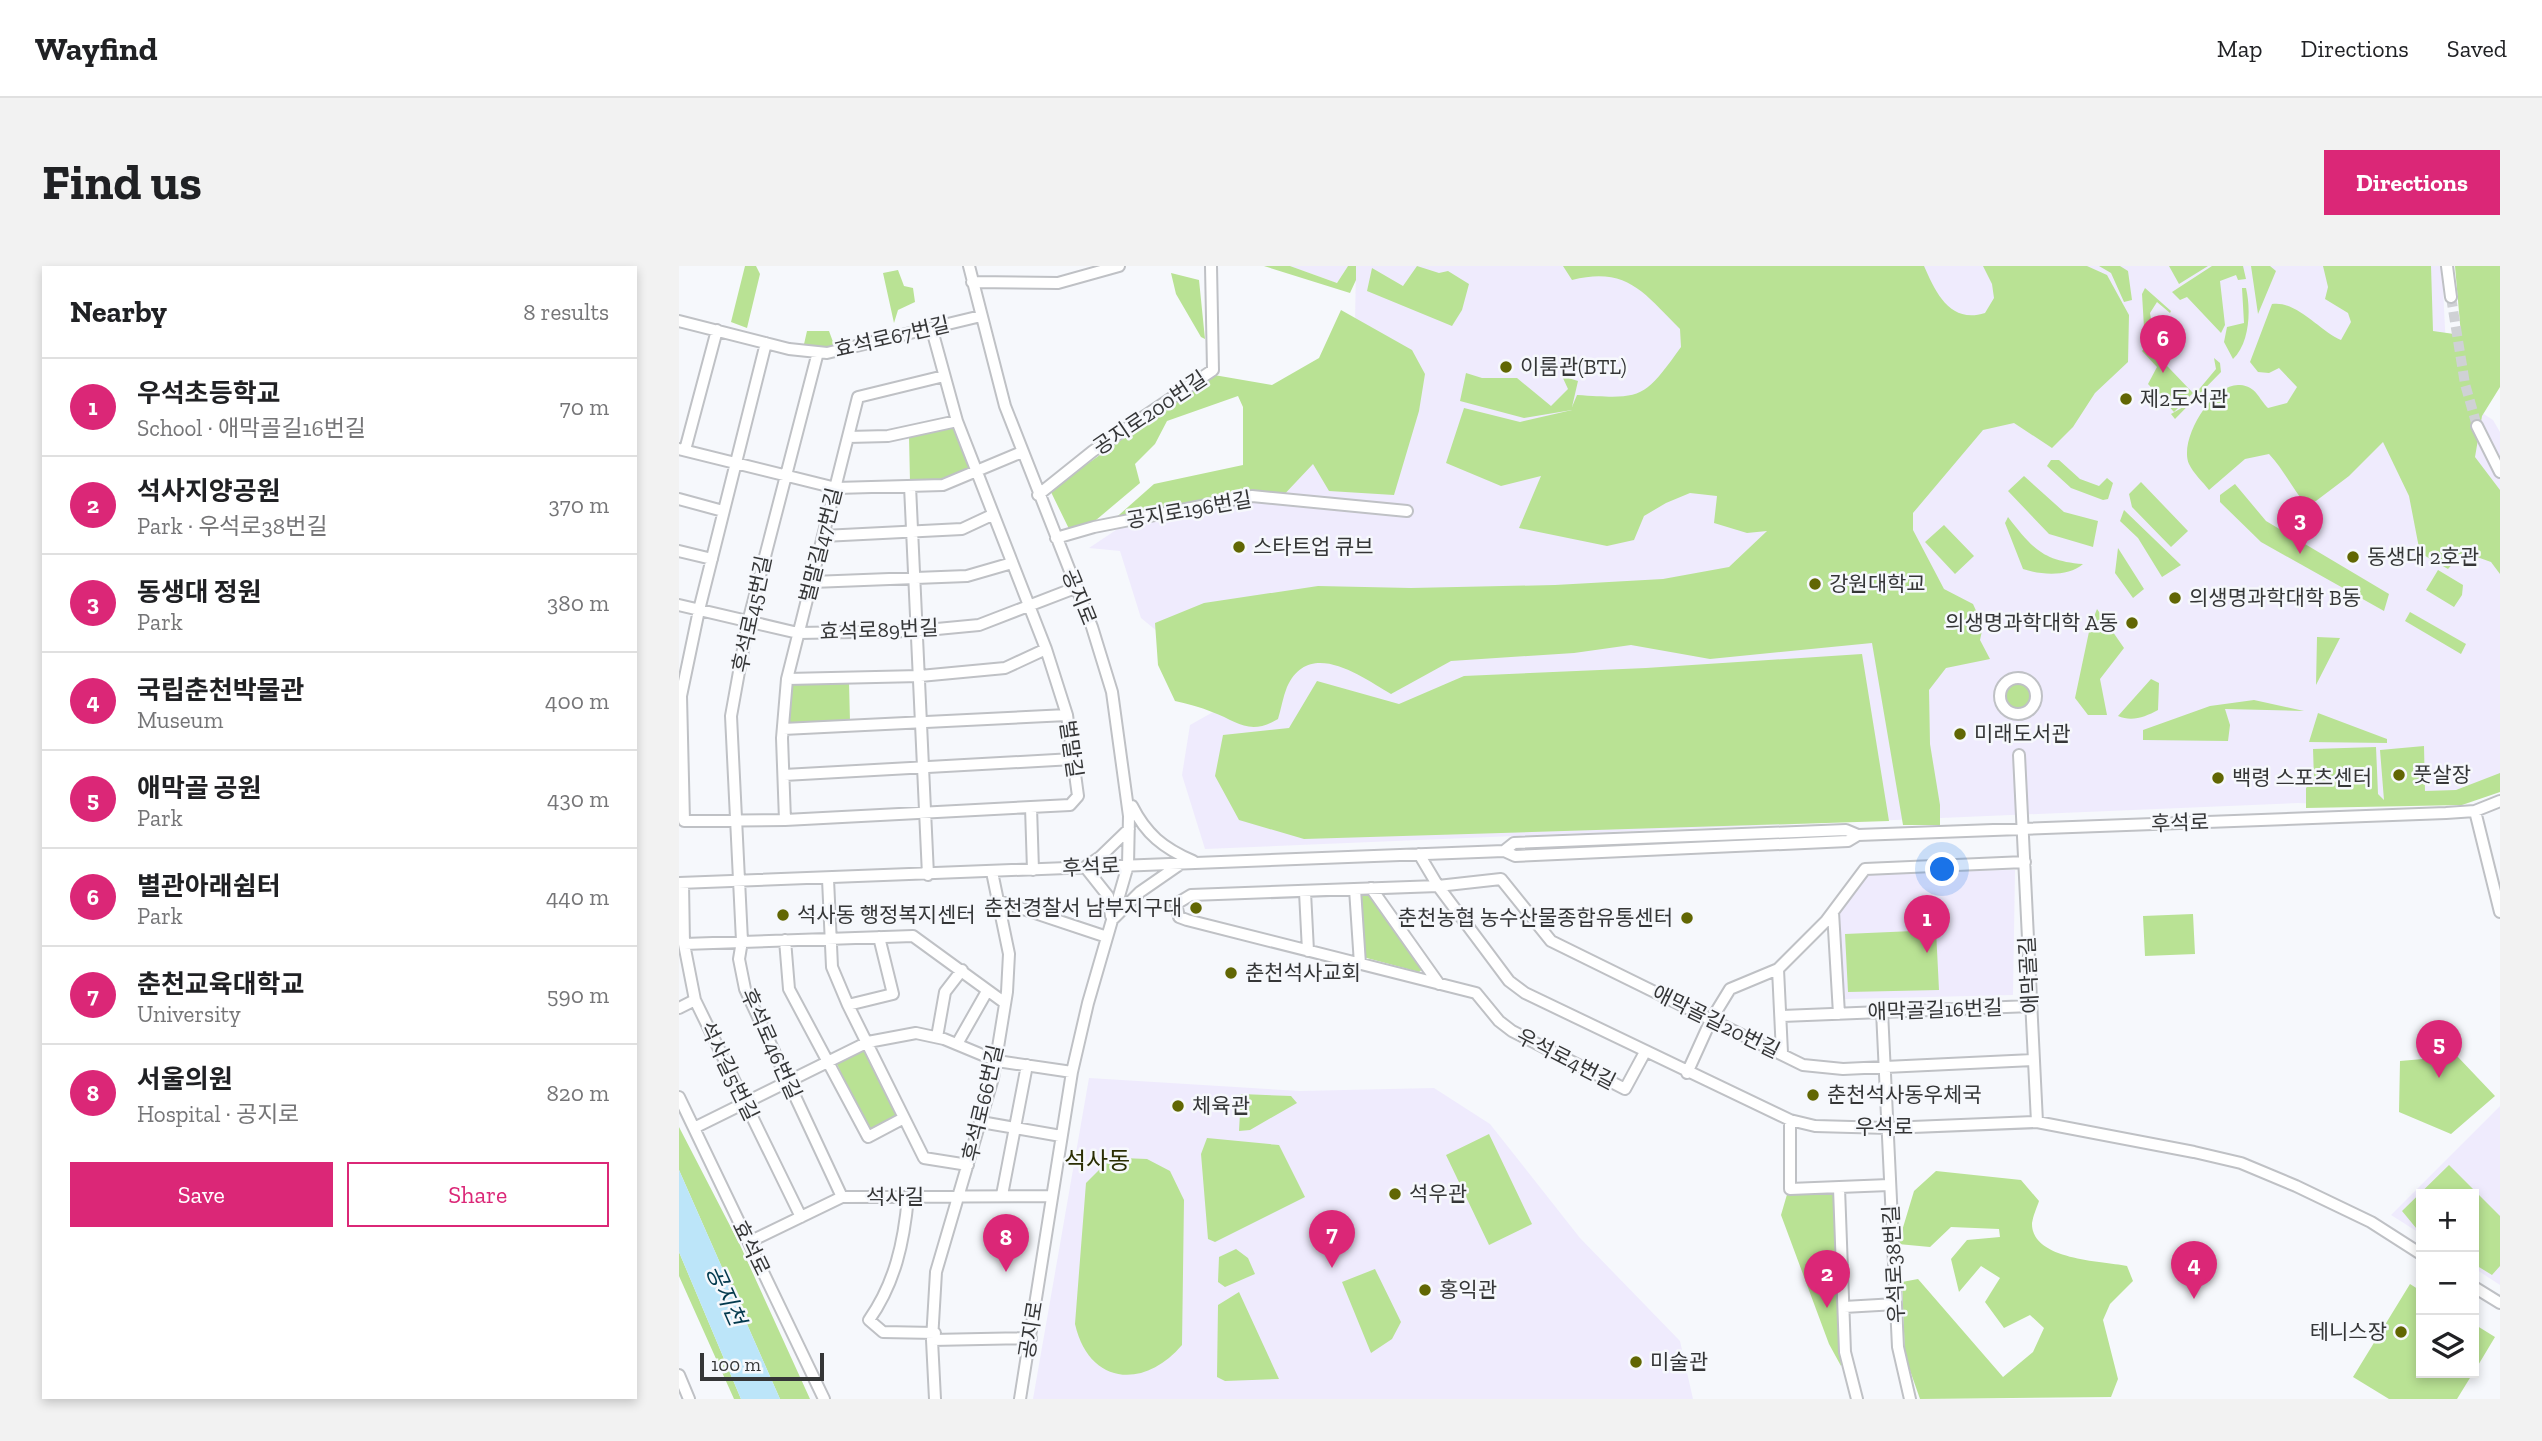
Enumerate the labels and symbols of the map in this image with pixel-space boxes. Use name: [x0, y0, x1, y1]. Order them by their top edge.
street label: 효석로67번길: [832, 311, 952, 362]
pin: 6: [2140, 315, 2186, 373]
place label: 이룸관(BTL): [1520, 354, 1627, 379]
marker: 이룸관(BTL): [1498, 359, 1514, 375]
street label: 공지로200번길: [1088, 365, 1211, 460]
place label: 제2도서관: [2140, 386, 2228, 411]
marker: 제2도서관: [2118, 391, 2134, 407]
street label: 벌말길47번길: [794, 485, 847, 605]
street label: 공지로196번길: [1124, 486, 1254, 533]
pin: 3: [2277, 496, 2323, 554]
place label: 스타트업 큐브: [1253, 534, 1374, 559]
marker: 스타트업 큐브: [1231, 539, 1247, 555]
place label: 동생대 2호관: [2367, 544, 2479, 569]
marker: 동생대 2호관: [2345, 549, 2361, 565]
street label: 후석로45번길: [727, 553, 776, 675]
street label: 공지로: [1057, 565, 1102, 628]
place label: 강원대학교: [1829, 571, 1926, 596]
marker: 강원대학교: [1807, 576, 1823, 592]
place label: 의생명과학대학 B동: [2189, 585, 2361, 610]
marker: 의생명과학대학 B동: [2167, 590, 2183, 606]
place label: 의생명과학대학 A동: [1945, 610, 2118, 635]
street label: 효석로89번길: [819, 615, 939, 644]
marker: 의생명과학대학 A동: [2124, 615, 2140, 631]
street label: 벌말길: [1055, 718, 1088, 779]
place label: 미래도서관: [1974, 721, 2071, 746]
marker: 미래도서관: [1952, 726, 1968, 742]
place label: 풋살장: [2413, 762, 2471, 787]
place label: 백령 스포츠센터: [2232, 765, 2372, 790]
marker: 풋살장: [2391, 767, 2407, 783]
marker: 백령 스포츠센터: [2210, 770, 2226, 786]
street label: 후석로: [2151, 809, 2209, 836]
your location: [1925, 852, 1959, 886]
street label: 후석로: [1061, 853, 1121, 881]
place label: 춘천경찰서 남부지구대: [984, 895, 1182, 920]
pin: 1: [1904, 895, 1950, 953]
marker: 춘천경찰서 남부지구대: [1188, 900, 1204, 916]
place label: 석사동 행정복지센터: [797, 902, 976, 927]
place label: 춘천농협 농수산물종합유통센터: [1398, 905, 1673, 930]
marker: 석사동 행정복지센터: [775, 907, 791, 923]
marker: 춘천농협 농수산물종합유통센터: [1679, 910, 1695, 926]
street label: 애막골길: [2014, 936, 2043, 1014]
place label: 춘천석사교회: [1245, 960, 1361, 985]
marker: 춘천석사교회: [1223, 965, 1239, 981]
street label: 애막골길20번길: [1648, 980, 1784, 1063]
street label: 후석로46번길: [736, 984, 807, 1103]
street label: 애막골길16번길: [1867, 995, 2003, 1024]
street label: 석사길5번길: [695, 1017, 764, 1125]
pin: 5: [2416, 1020, 2462, 1078]
street label: 우석로4번길: [1512, 1023, 1620, 1094]
street label: 후석로66번길: [957, 1042, 1008, 1164]
place label: 춘천석사동우체국: [1827, 1082, 1982, 1107]
marker: 춘천석사동우체국: [1805, 1087, 1821, 1103]
place label: 체육관: [1192, 1093, 1250, 1118]
marker: 체육관: [1170, 1098, 1186, 1114]
street label: 우석로: [1855, 1114, 1913, 1139]
district label: 석사동: [1064, 1146, 1130, 1175]
place label: 석우관: [1409, 1181, 1467, 1206]
street label: 석사길: [866, 1184, 924, 1209]
marker: 석우관: [1387, 1186, 1403, 1202]
street label: 우석로38번길: [1878, 1204, 1909, 1324]
pin: 7: [1309, 1210, 1355, 1268]
pin: 8: [983, 1214, 1029, 1272]
street label: 효석로: [728, 1216, 775, 1279]
pin: 4: [2171, 1241, 2217, 1299]
pin: 2: [1804, 1250, 1850, 1308]
water label: 공지천: [700, 1260, 753, 1332]
place label: 홍익관: [1439, 1277, 1497, 1302]
marker: 홍익관: [1417, 1282, 1433, 1298]
street label: 공지로: [1014, 1299, 1047, 1361]
place label: 테니스장: [2310, 1319, 2387, 1344]
marker: 테니스장: [2393, 1324, 2409, 1340]
place label: 미술관: [1650, 1349, 1708, 1374]
scale bar: [700, 1350, 824, 1382]
marker: 미술관: [1628, 1354, 1644, 1370]

